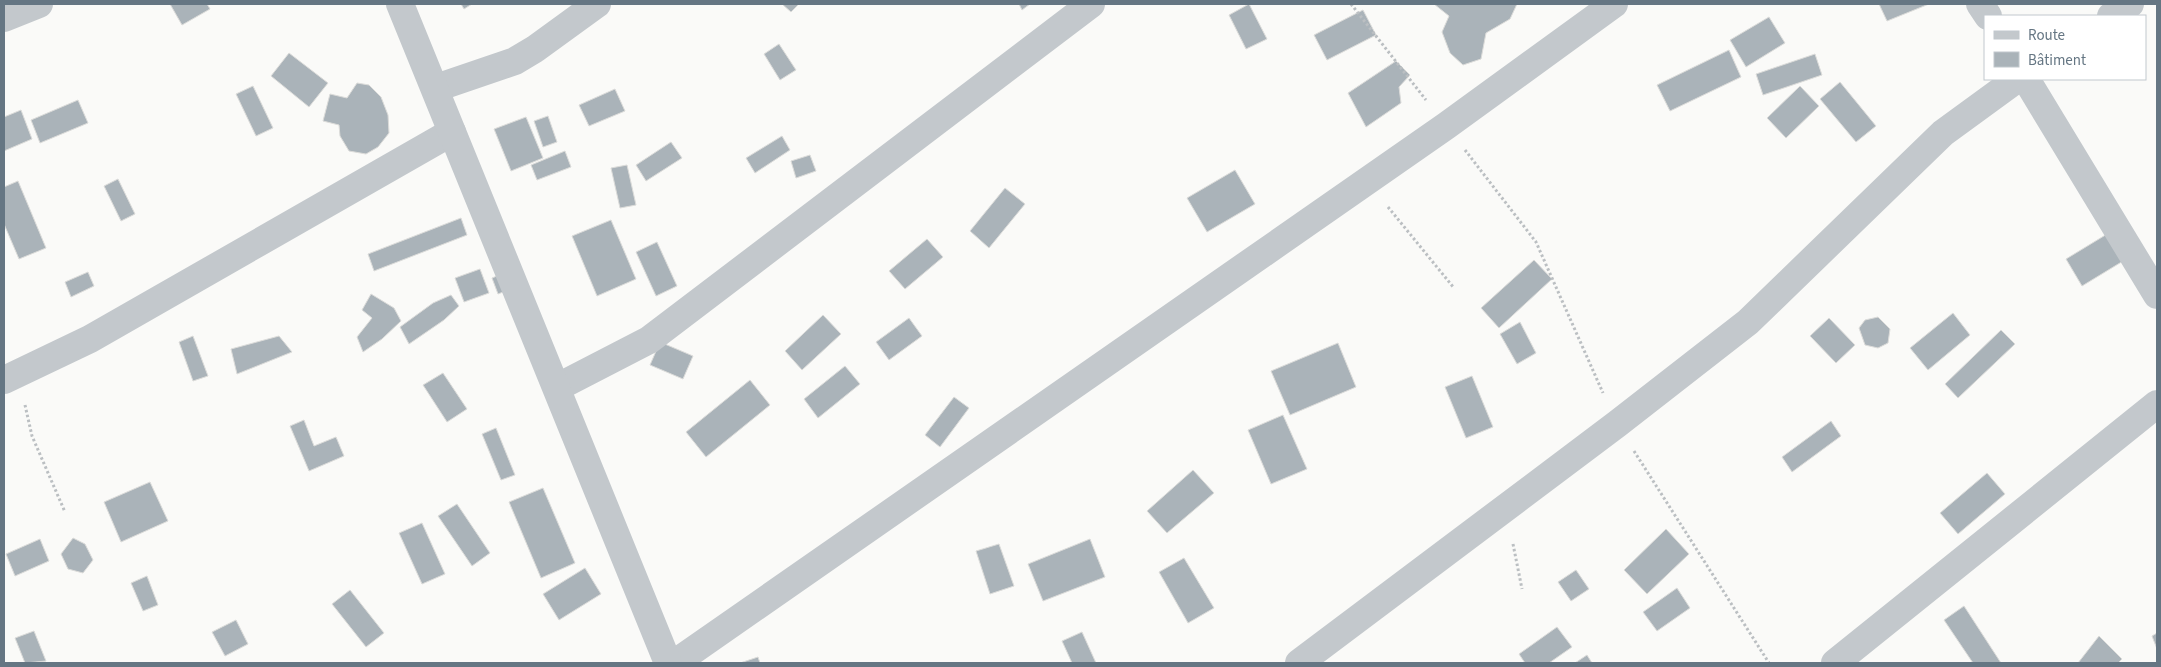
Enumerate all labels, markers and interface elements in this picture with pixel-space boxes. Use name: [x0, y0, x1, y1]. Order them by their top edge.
legend: [1984, 15, 2146, 80]
text: Route: [2028, 25, 2065, 46]
text: Bâtiment: [2028, 50, 2086, 71]

